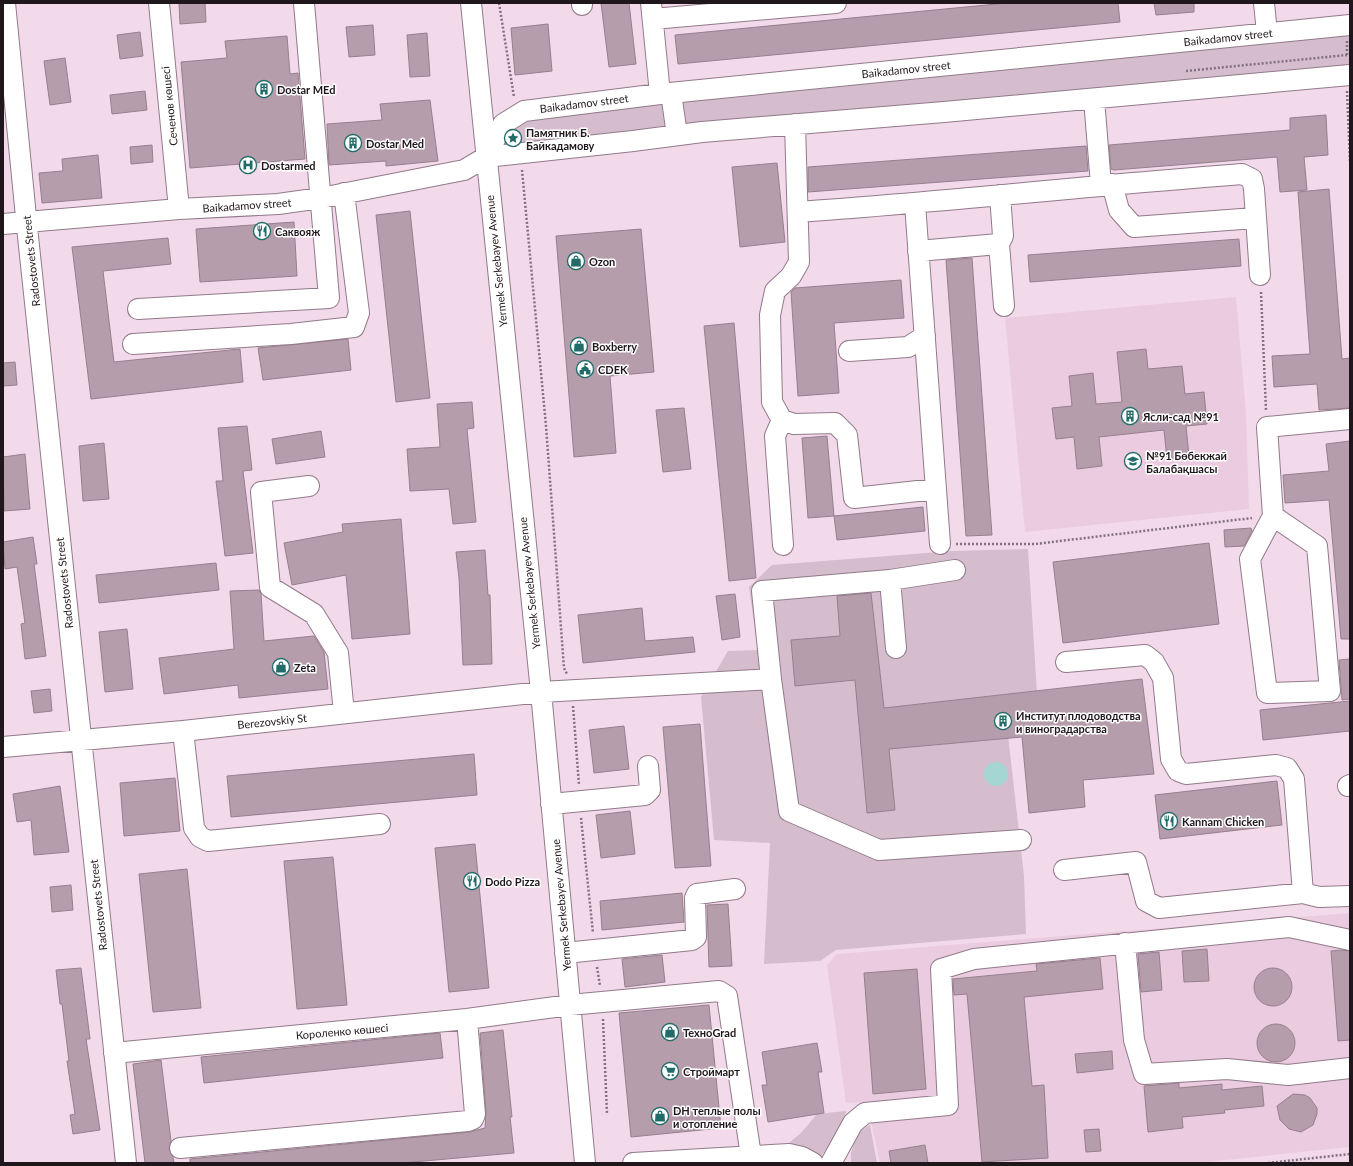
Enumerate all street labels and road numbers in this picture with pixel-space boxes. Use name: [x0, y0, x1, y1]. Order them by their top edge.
street label: Baikadamov street: [1183, 26, 1273, 48]
street label: Baikadamov street: [861, 58, 951, 80]
street label: Сеченов көшесі: [158, 65, 180, 146]
street label: Baikadamov street: [539, 91, 629, 115]
street label: Yermek Serkebayev Avenue: [483, 194, 509, 328]
street label: Baikadamov street: [202, 195, 292, 215]
street label: Radostovets Street: [20, 215, 42, 307]
street label: Yermek Serkebayev Avenue: [516, 516, 542, 650]
street label: Radostovets Street: [53, 537, 75, 629]
street label: Berezovskiy St: [237, 711, 307, 731]
street label: Yermek Serkebayev Avenue: [549, 838, 573, 972]
street label: Radostovets Street: [87, 859, 109, 951]
street label: Короленко көшесі: [295, 1020, 389, 1042]

